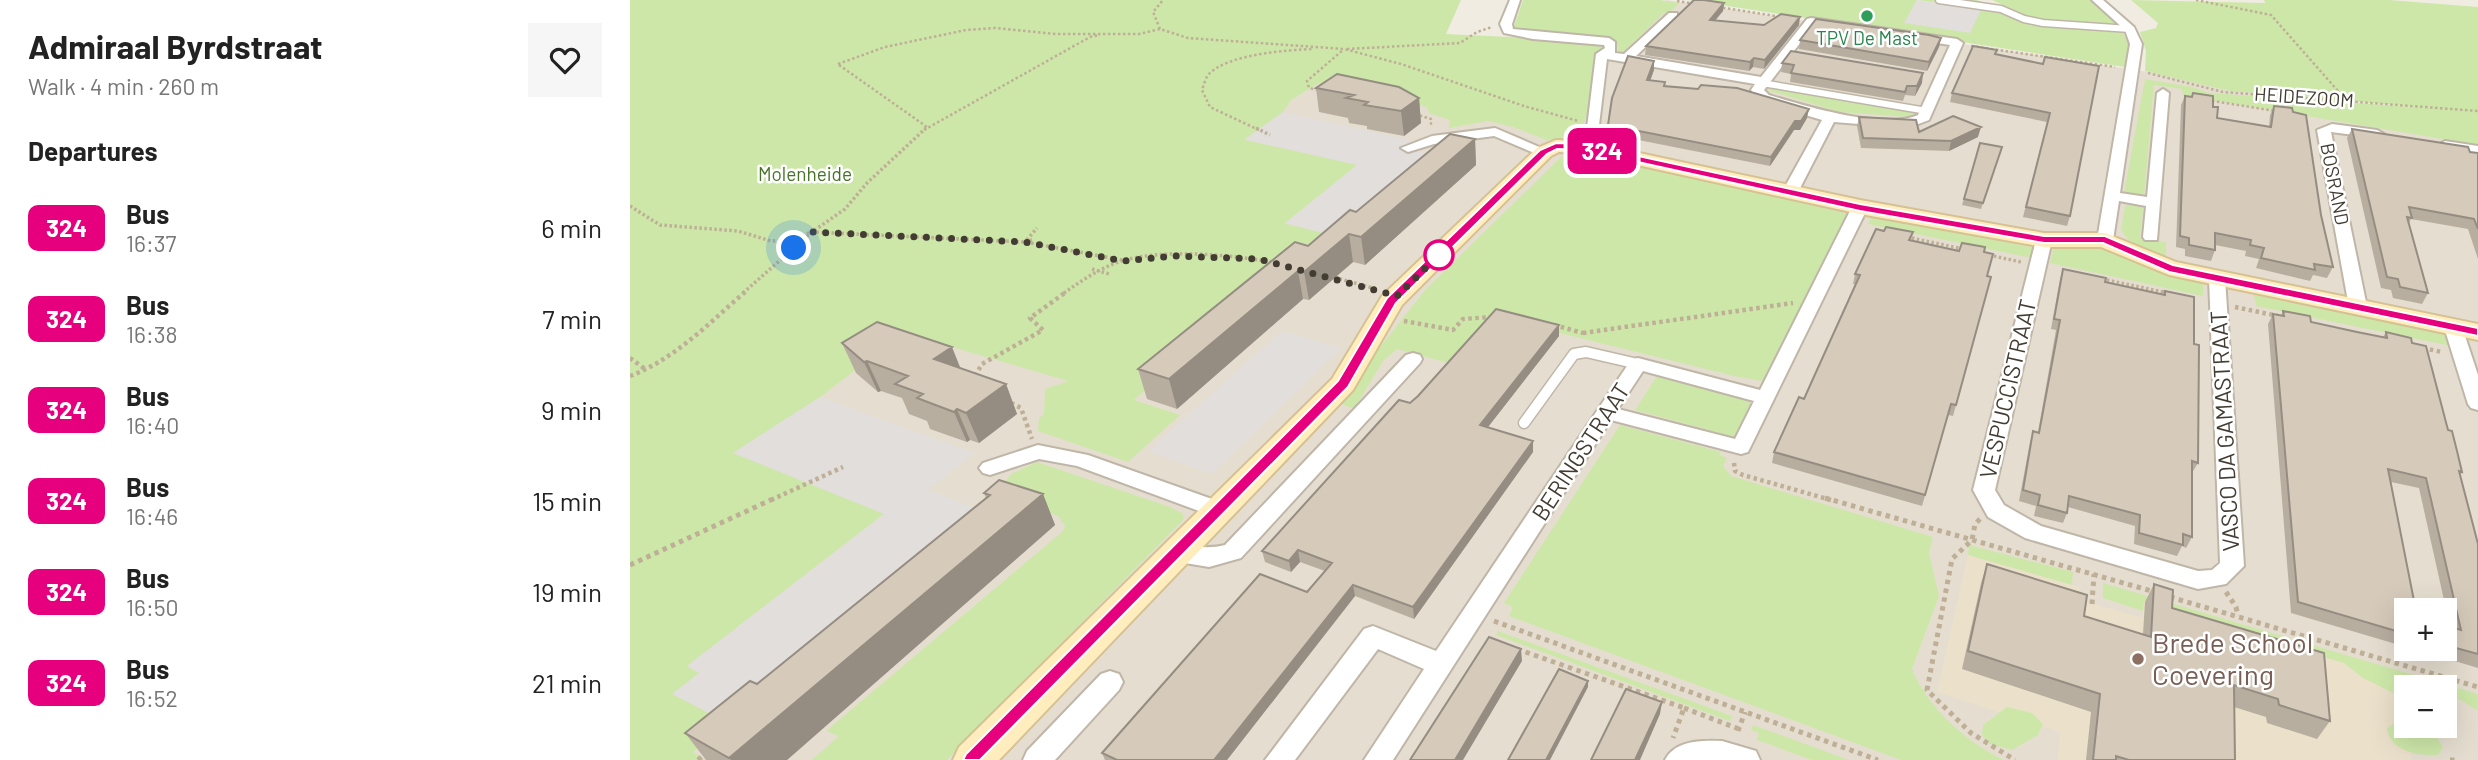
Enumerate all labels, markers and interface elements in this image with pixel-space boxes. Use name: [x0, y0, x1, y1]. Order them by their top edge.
marker: TPV De Mast: [1859, 8, 1875, 24]
button: heart: [528, 23, 602, 97]
text: Admiraal Byrdstraat: [28, 26, 323, 66]
place label: TPV De Mast: [1816, 26, 1918, 49]
text: Walk · 4 min · 260 m: [28, 72, 219, 100]
street label: HEIDEZOOM: [2253, 82, 2355, 111]
line badge: 324: [1562, 128, 1642, 174]
text: Departures: [28, 135, 158, 166]
text: 324: [1582, 136, 1622, 165]
street label: BOSRAND: [2316, 141, 2355, 227]
park label: Molenheide: [758, 162, 852, 185]
text: Bus: [126, 198, 169, 229]
text: 6 min: [541, 212, 602, 243]
text: 324: [46, 213, 87, 242]
text: 16:37: [126, 229, 176, 257]
your location: [776, 230, 811, 265]
unlabelled marker: [1424, 240, 1454, 270]
text: Bus: [126, 289, 169, 320]
street label: VESPUCCISTRAAT: [1973, 296, 2041, 481]
text: 7 min: [542, 303, 602, 334]
text: 324: [46, 304, 87, 333]
street label: VASCO DA GAMASTRAAT: [2204, 310, 2244, 552]
text: 16:38: [126, 320, 178, 348]
street label: BERINGSTRAAT: [1525, 377, 1635, 526]
text: Bus: [126, 380, 169, 411]
text: 9 min: [541, 394, 602, 425]
text: 324: [46, 395, 87, 424]
text: 16:40: [126, 411, 179, 439]
text: Bus: [126, 471, 169, 502]
text: 15 min: [532, 485, 602, 516]
text: 324: [46, 486, 87, 515]
text: 16:46: [126, 502, 178, 530]
text: Bus: [126, 562, 169, 593]
text: 19 min: [532, 576, 602, 607]
text: 324: [46, 577, 87, 606]
text: 16:50: [126, 593, 179, 621]
map controls: [2394, 598, 2457, 738]
button: +: [2394, 598, 2457, 661]
place label: Brede School Coevering: [2152, 625, 2313, 691]
marker: Brede School Coevering: [2130, 651, 2146, 667]
text: Bus: [126, 653, 169, 684]
text: 21 min: [532, 667, 602, 698]
text: 324: [46, 668, 87, 697]
button: −: [2394, 675, 2457, 738]
text: 16:52: [126, 684, 178, 712]

